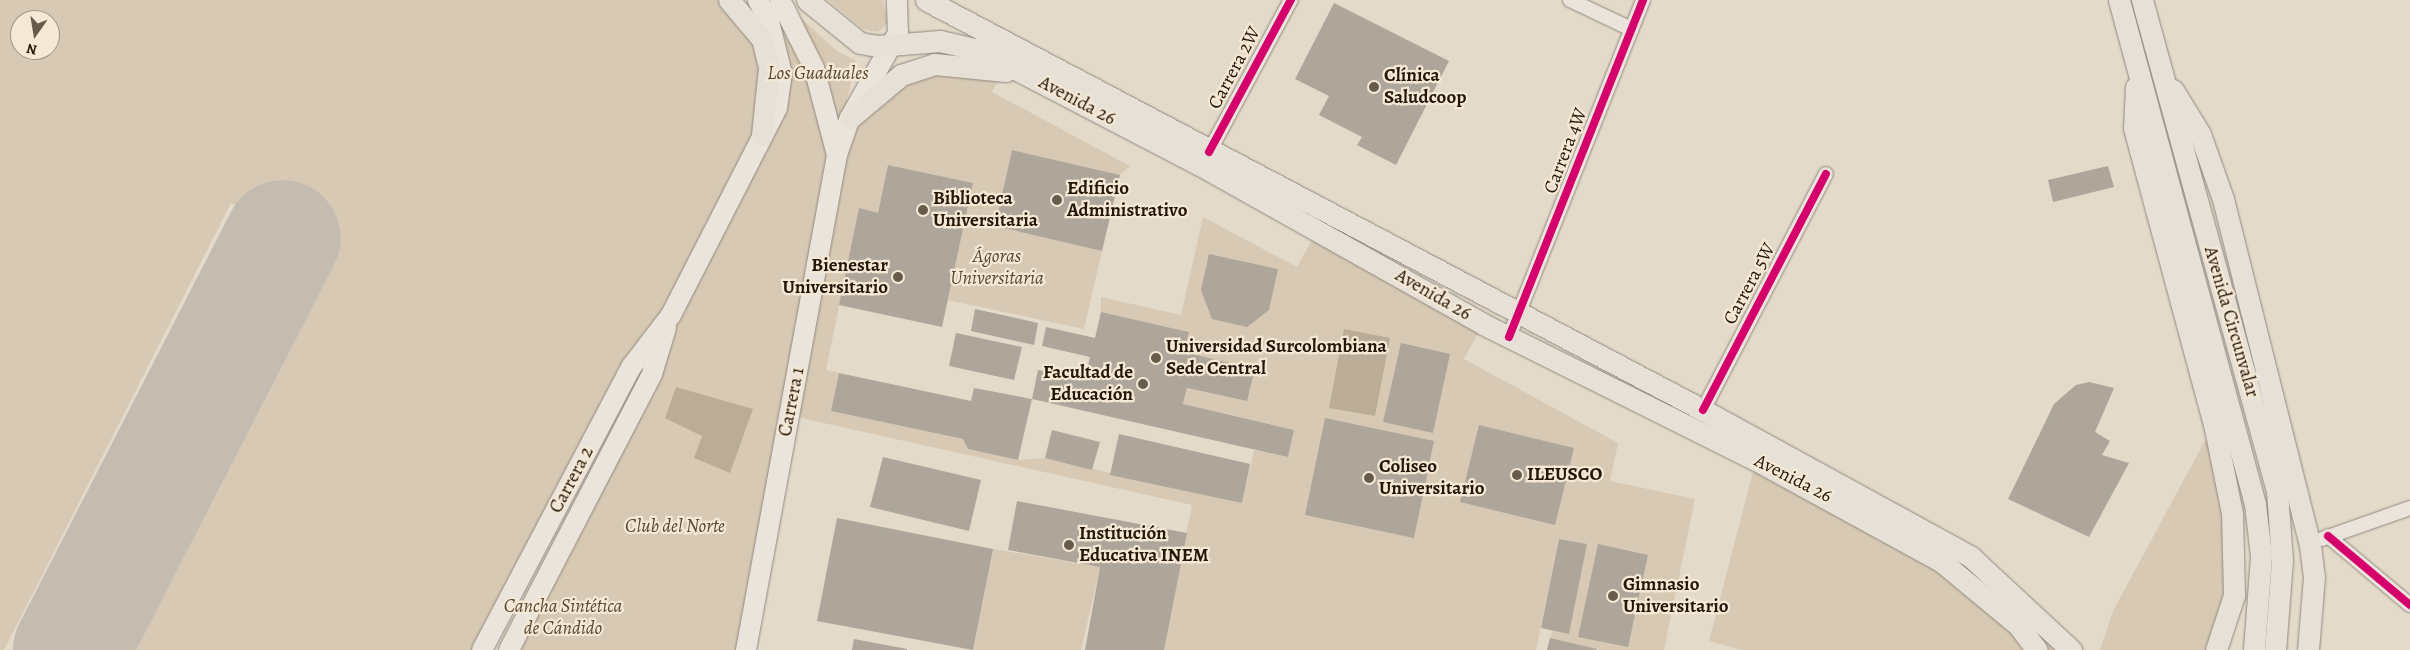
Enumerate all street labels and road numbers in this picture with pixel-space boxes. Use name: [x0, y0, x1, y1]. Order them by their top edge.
street label: Carrera 2W: [1204, 23, 1266, 113]
street label: Avenida 26: [1035, 71, 1119, 131]
street label: Carrera 4W: [1539, 105, 1593, 197]
street label: Carrera 5W: [1719, 239, 1781, 329]
street label: Avenida Circunvalar: [2199, 244, 2263, 400]
street label: Avenida 26: [1391, 264, 1475, 326]
street label: Carrera 1: [774, 366, 810, 438]
street label: Carrera 2: [545, 443, 599, 517]
street label: Avenida 26: [1751, 450, 1835, 508]

